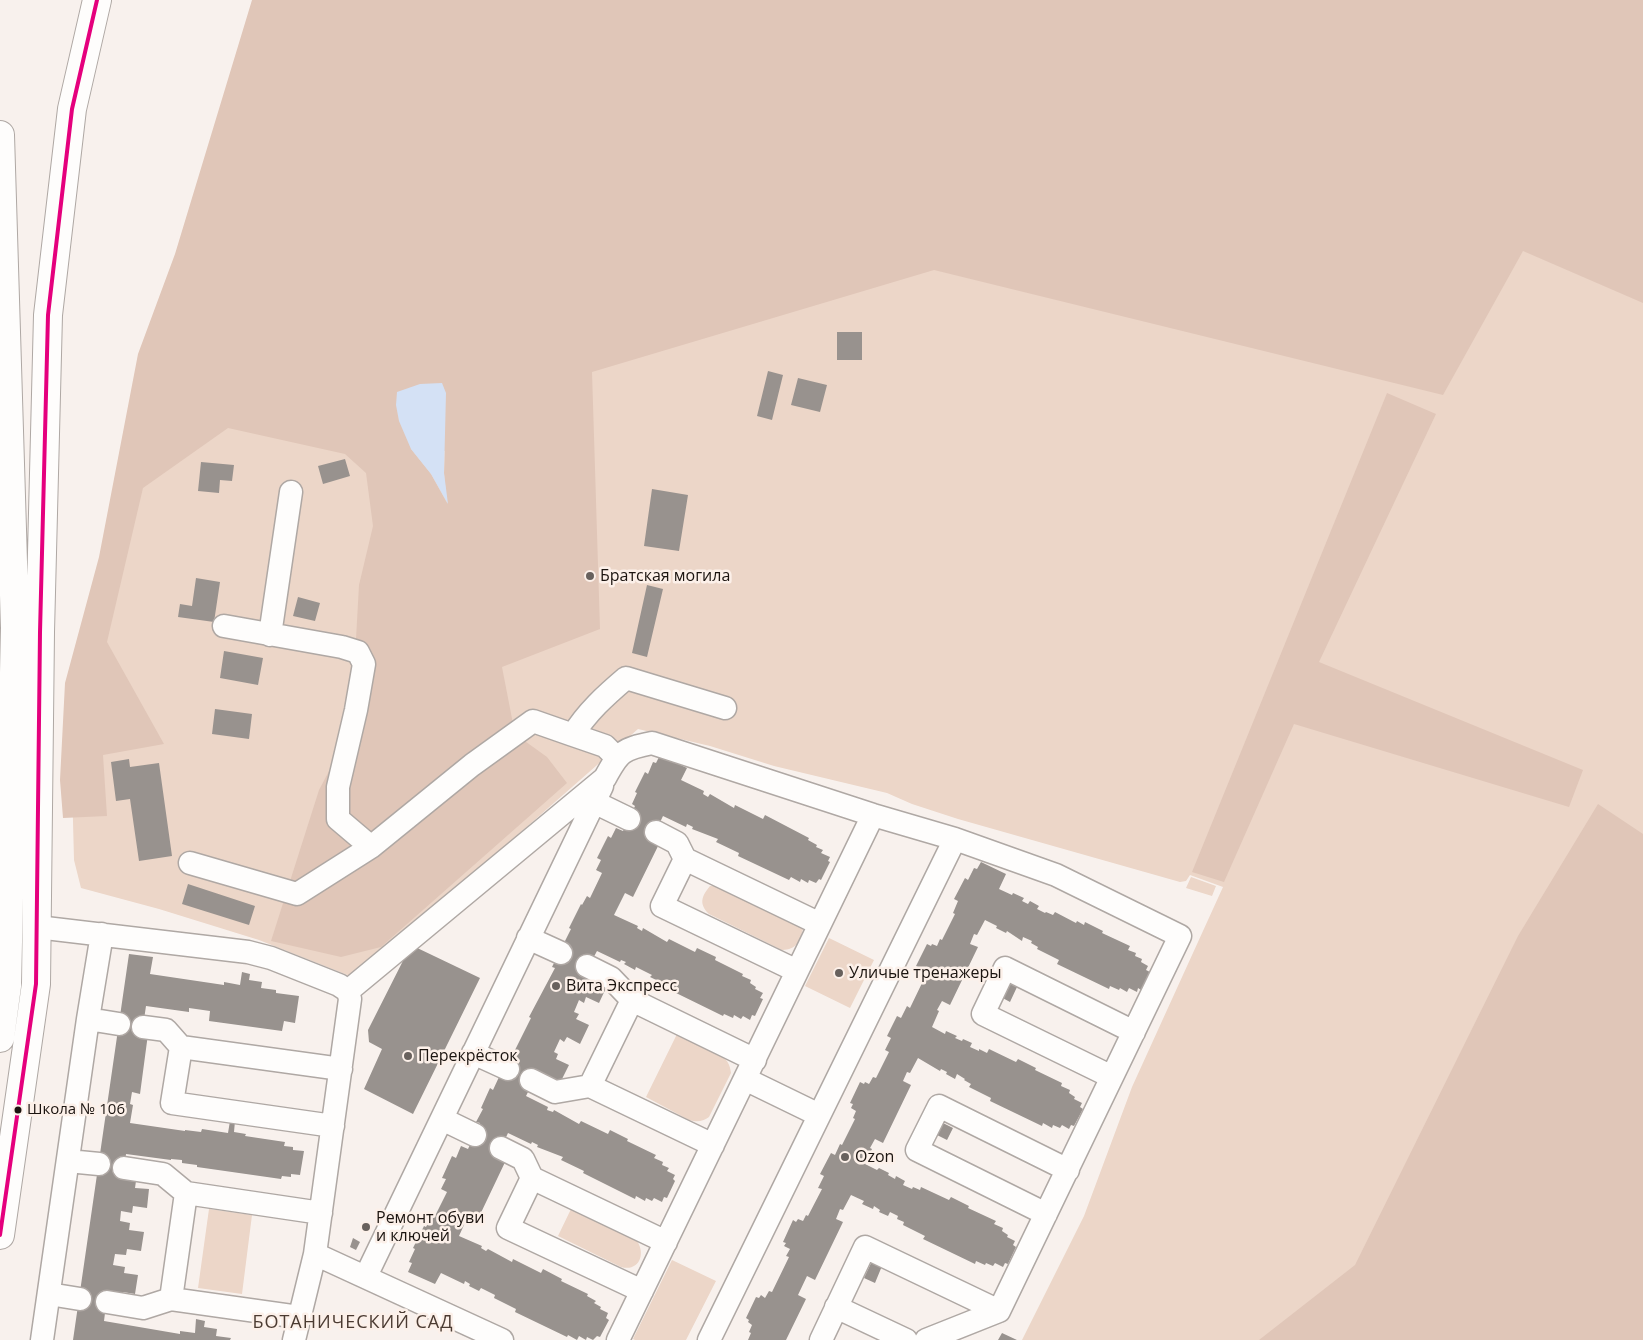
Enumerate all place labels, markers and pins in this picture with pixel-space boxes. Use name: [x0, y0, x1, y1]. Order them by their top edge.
place label: Братская могила: [600, 566, 730, 586]
marker: Братская могила: [584, 570, 596, 582]
place label: Уличые тренажеры: [849, 963, 1001, 983]
marker: Уличые тренажеры: [833, 967, 845, 979]
place label: Вита Экспресс: [566, 976, 677, 996]
marker: Вита Экспресс: [550, 980, 562, 992]
place label: Перекрёсток: [418, 1046, 518, 1066]
marker: Перекрёсток: [402, 1050, 414, 1062]
place label: Школа № 106: [27, 1101, 125, 1119]
marker: Школа № 106: [13, 1105, 23, 1115]
place label: Ozon: [855, 1147, 894, 1167]
marker: Ozon: [839, 1151, 851, 1163]
place label: Ремонт обуви и ключей: [376, 1208, 484, 1246]
marker: Ремонт обуви и ключей: [360, 1221, 372, 1233]

